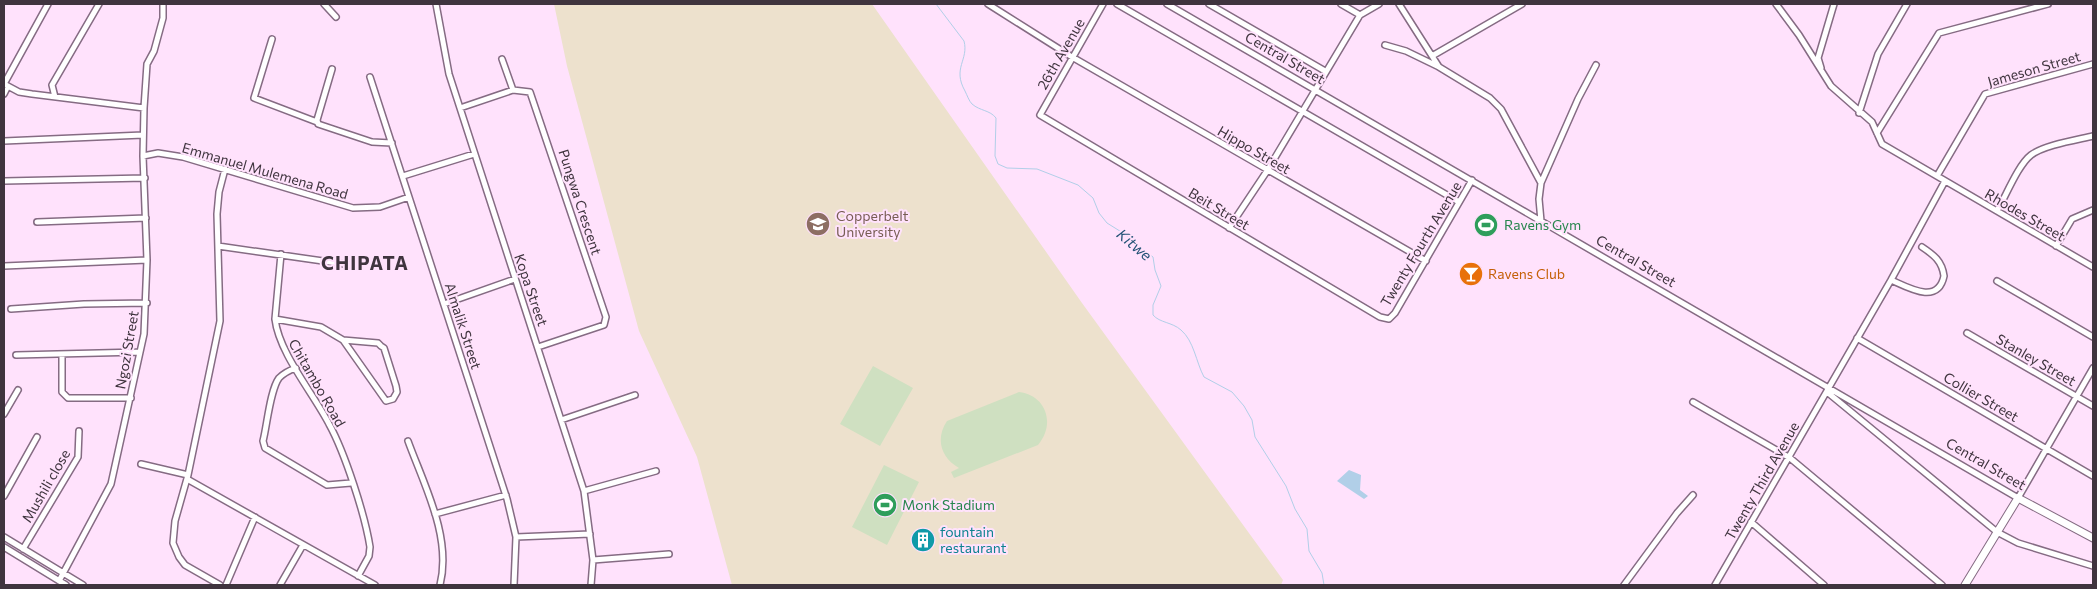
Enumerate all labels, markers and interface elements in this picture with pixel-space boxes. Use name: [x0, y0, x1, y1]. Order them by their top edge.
street label: 26th Avenue: [1033, 15, 1088, 92]
street label: Central Street: [1242, 28, 1328, 87]
street label: Jameson Street: [1985, 47, 2083, 90]
street label: Hippo Street: [1215, 122, 1294, 177]
street label: Emmanuel Mulemena Road: [180, 139, 350, 202]
street label: Pungwa Crescent: [555, 147, 606, 257]
street label: Twenty Fourth Avenue: [1377, 178, 1465, 309]
street label: Beit Street: [1186, 184, 1253, 234]
street label: Rhodes Street: [1982, 185, 2069, 245]
place label: Copperbelt University: [836, 207, 909, 240]
school or university icon: Copperbelt University: [805, 211, 831, 237]
sports icon: Ravens Gym: [1473, 212, 1499, 238]
place label: Ravens Gym: [1504, 216, 1581, 233]
water label: Kitwe: [1114, 225, 1156, 264]
street label: Central Street: [1593, 231, 1679, 290]
district label: CHIPATA: [321, 251, 409, 274]
street label: Kopa Street: [511, 252, 552, 328]
bar icon: Ravens Club: [1458, 261, 1484, 287]
place label: Ravens Club: [1488, 265, 1565, 282]
street label: Almalik Street: [442, 281, 486, 371]
street label: Ngozi Street: [111, 309, 142, 390]
street label: Stanley Street: [1993, 330, 2079, 389]
street label: Chitambo Road: [285, 336, 349, 430]
street label: Collier Street: [1941, 368, 2022, 425]
street label: Twenty Third Avenue: [1721, 419, 1802, 543]
street label: Central Street: [1943, 434, 2029, 493]
street label: Mushili close: [18, 446, 73, 525]
sports icon: Monk Stadium: [872, 492, 898, 518]
place label: Monk Stadium: [902, 496, 995, 513]
place label: fountain restaurant: [940, 523, 1007, 556]
building icon: fountain restaurant: [910, 527, 936, 553]

